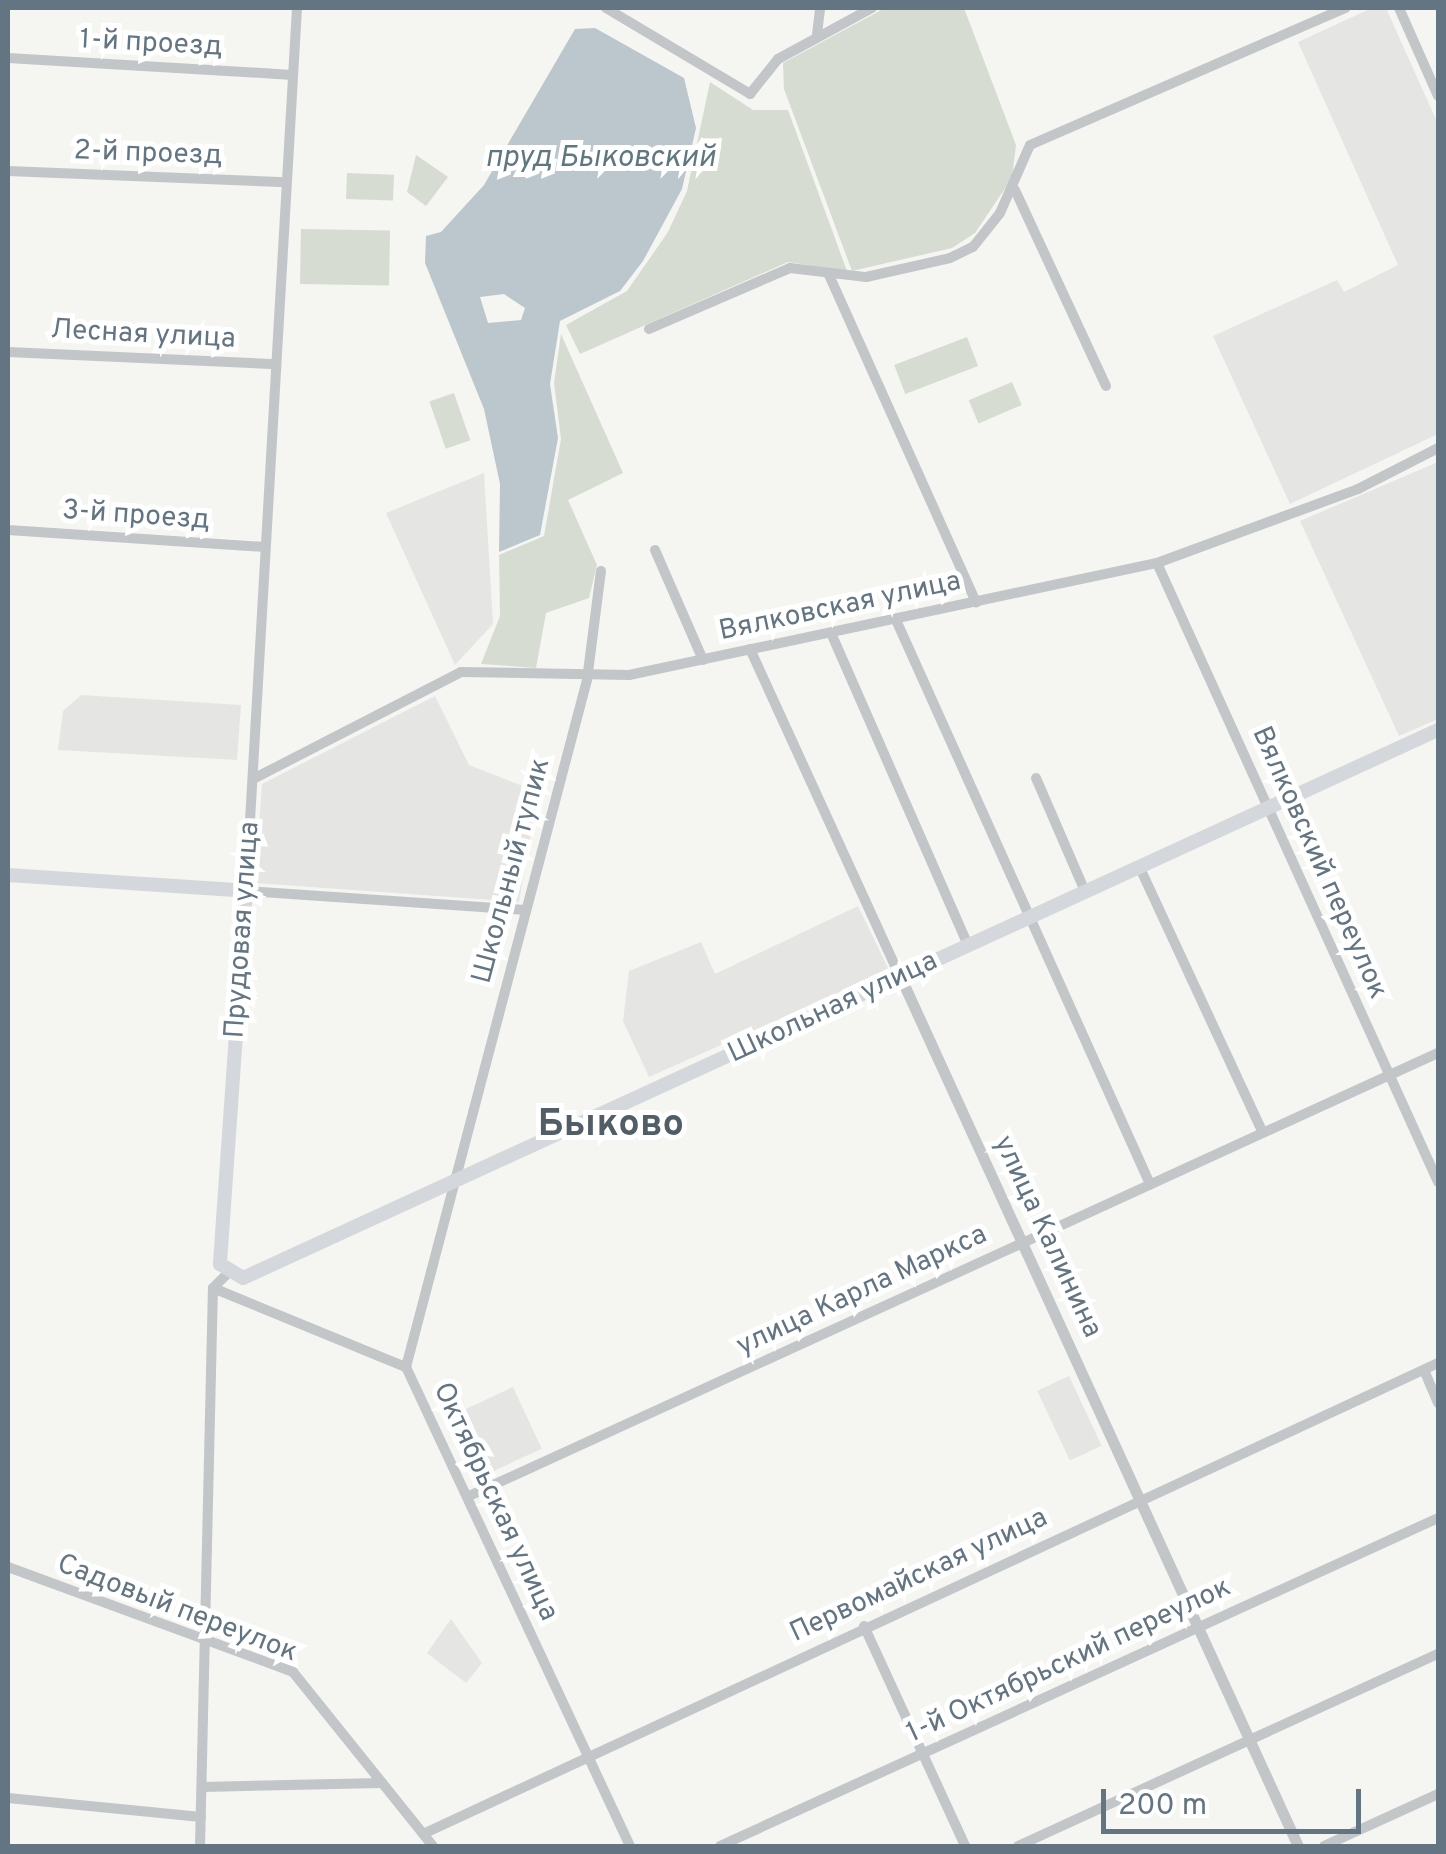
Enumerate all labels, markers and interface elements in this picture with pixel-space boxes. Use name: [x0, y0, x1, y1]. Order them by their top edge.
street label: 1-й проезд: [79, 23, 223, 65]
street label: 2-й проезд: [73, 135, 223, 173]
water label: пруд Быковский: [485, 141, 715, 177]
street label: Лесная улица: [49, 313, 237, 357]
street label: 3-й проезд: [61, 494, 211, 538]
street label: Вялковская улица: [716, 565, 964, 649]
street label: Вялковский переулок: [1244, 722, 1394, 1004]
street label: Школьный тупик: [466, 755, 558, 987]
street label: Прудовая улица: [219, 820, 267, 1040]
street label: Школьная улица: [723, 945, 943, 1071]
district label: Быково: [538, 1103, 684, 1149]
street label: улица Калинина: [985, 1131, 1109, 1343]
street label: улица Карла Маркса: [732, 1218, 992, 1364]
street label: Октябрьская улица: [425, 1377, 565, 1627]
street label: Первомайская улица: [785, 1502, 1053, 1650]
street label: Садовый переулок: [52, 1548, 302, 1670]
street label: 1-й Октябрьский переулок: [902, 1571, 1236, 1751]
scale bar: [1106, 1769, 1366, 1831]
text: 200 m: [1118, 1788, 1207, 1825]

